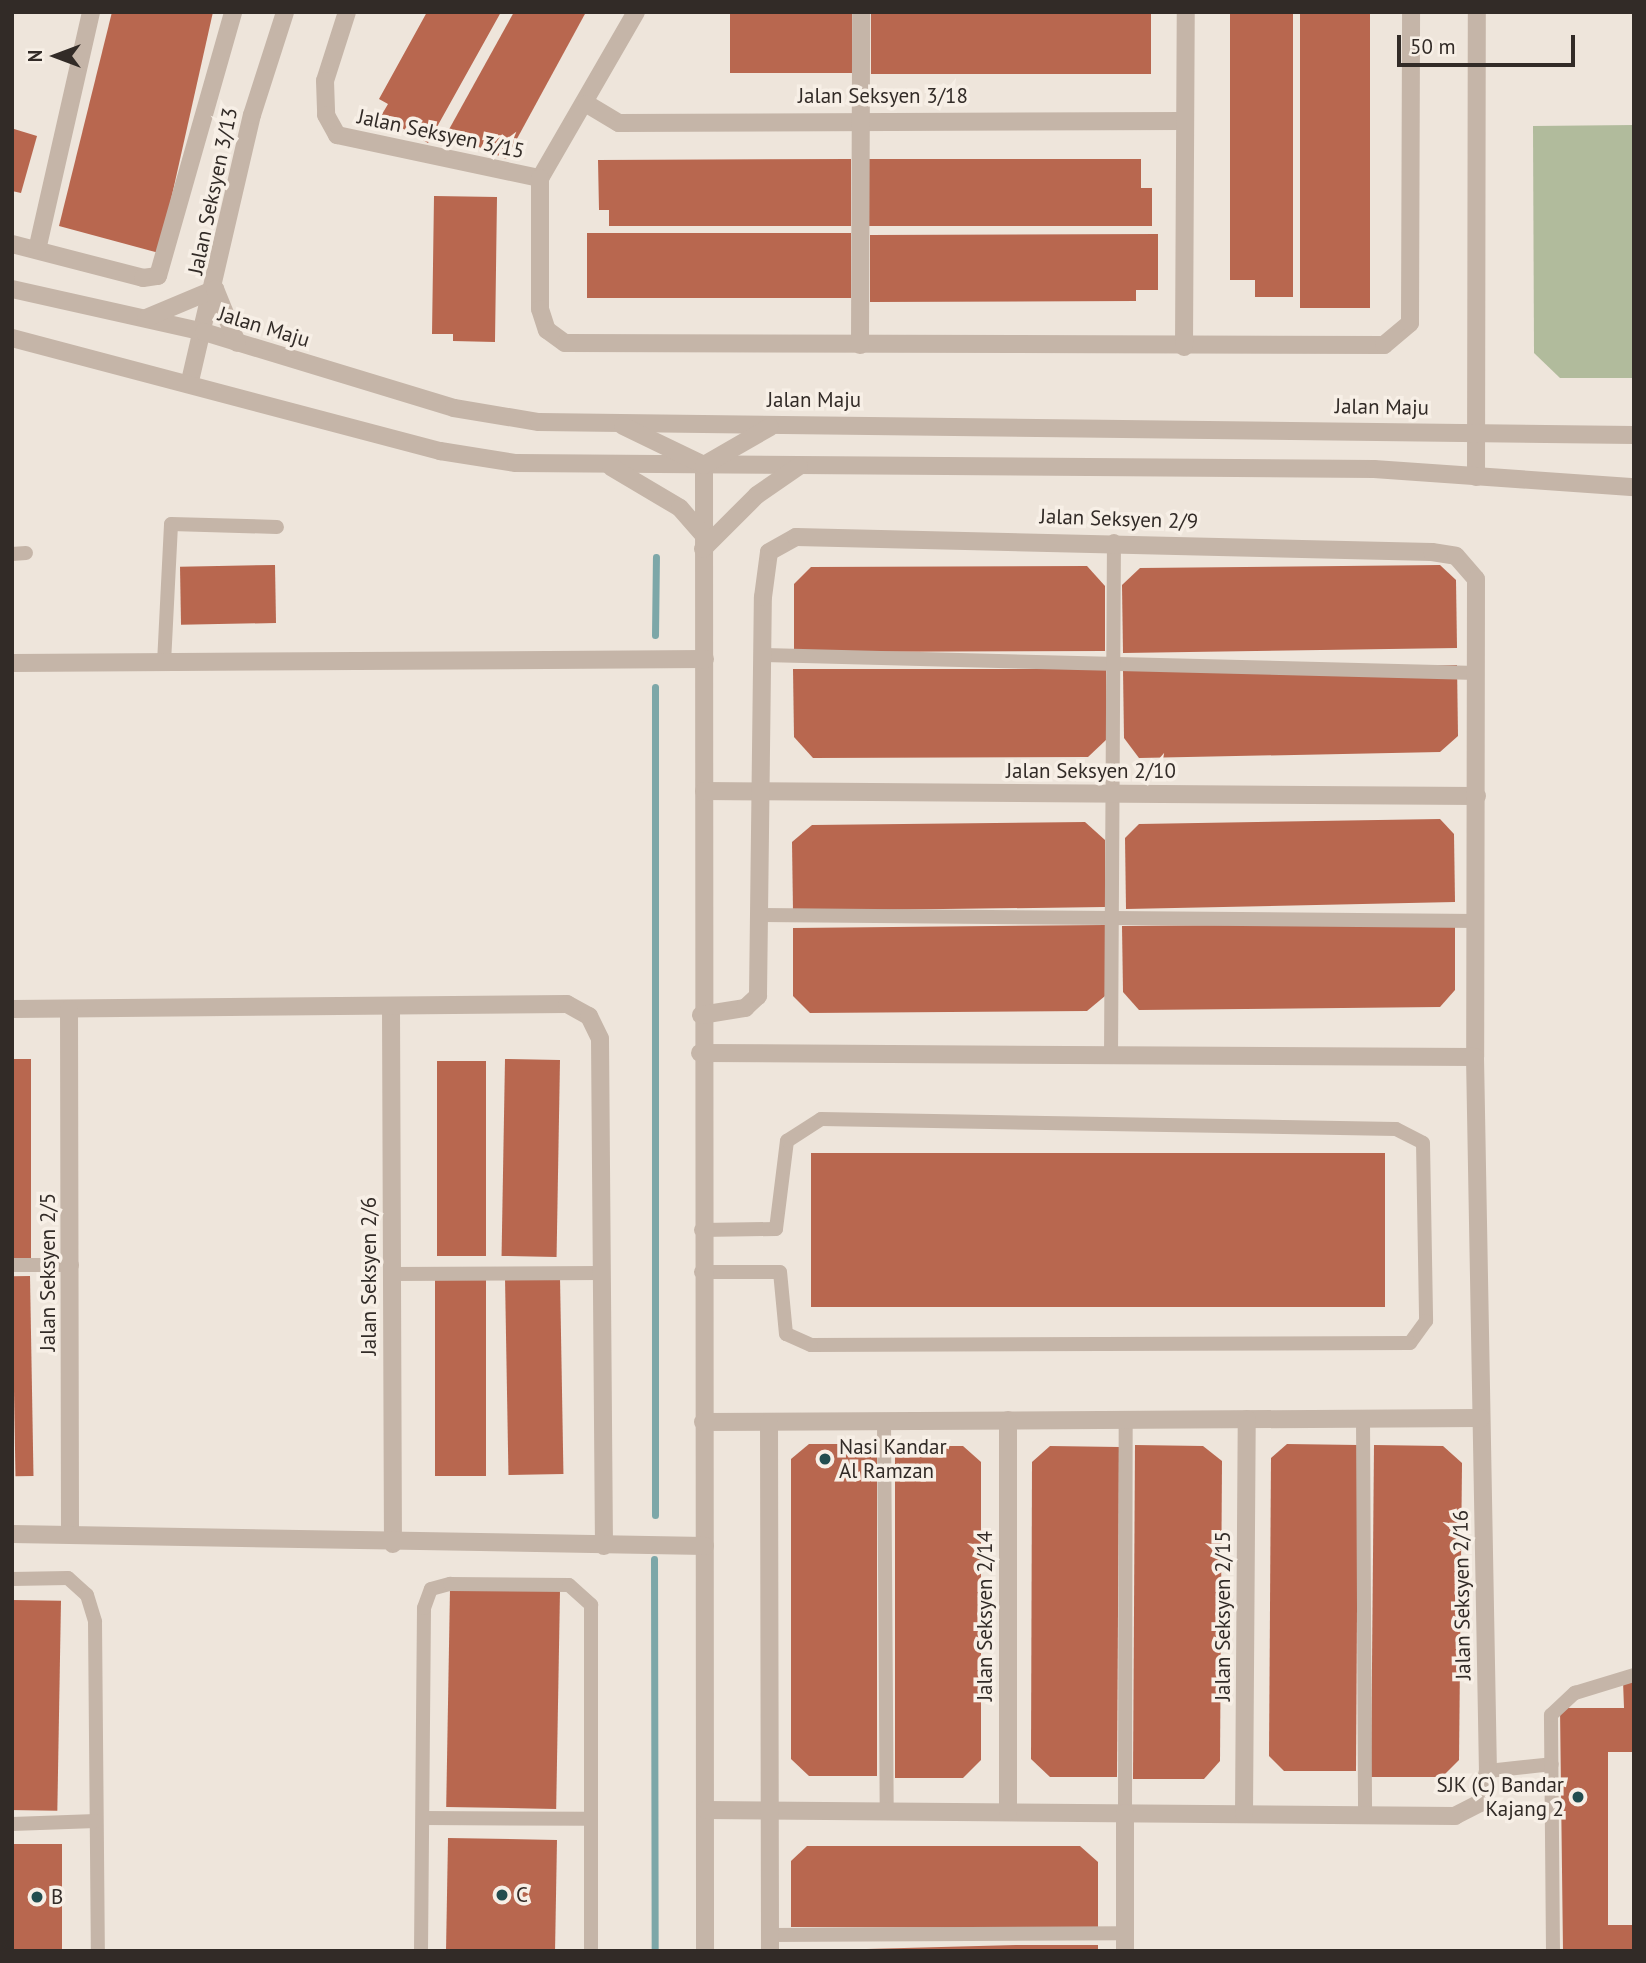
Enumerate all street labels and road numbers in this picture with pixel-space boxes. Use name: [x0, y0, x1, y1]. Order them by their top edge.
street label: Jalan Seksyen 3/18: [798, 83, 968, 109]
street label: Jalan Seksyen 3/15: [355, 104, 527, 164]
street label: Jalan Seksyen 3/13: [183, 105, 243, 277]
street label: Jalan Maju: [215, 301, 313, 353]
street label: Jalan Maju: [767, 387, 861, 413]
street label: Jalan Maju: [1335, 394, 1429, 420]
street label: Jalan Seksyen 2/9: [1039, 504, 1199, 534]
street label: Jalan Seksyen 2/10: [1006, 758, 1176, 784]
street label: Jalan Seksyen 2/5: [35, 1193, 61, 1351]
street label: Jalan Seksyen 2/6: [356, 1197, 382, 1355]
street label: Jalan Seksyen 2/16: [1448, 1510, 1476, 1680]
street label: Jalan Seksyen 2/14: [972, 1531, 998, 1701]
street label: Jalan Seksyen 2/15: [1210, 1531, 1236, 1701]

